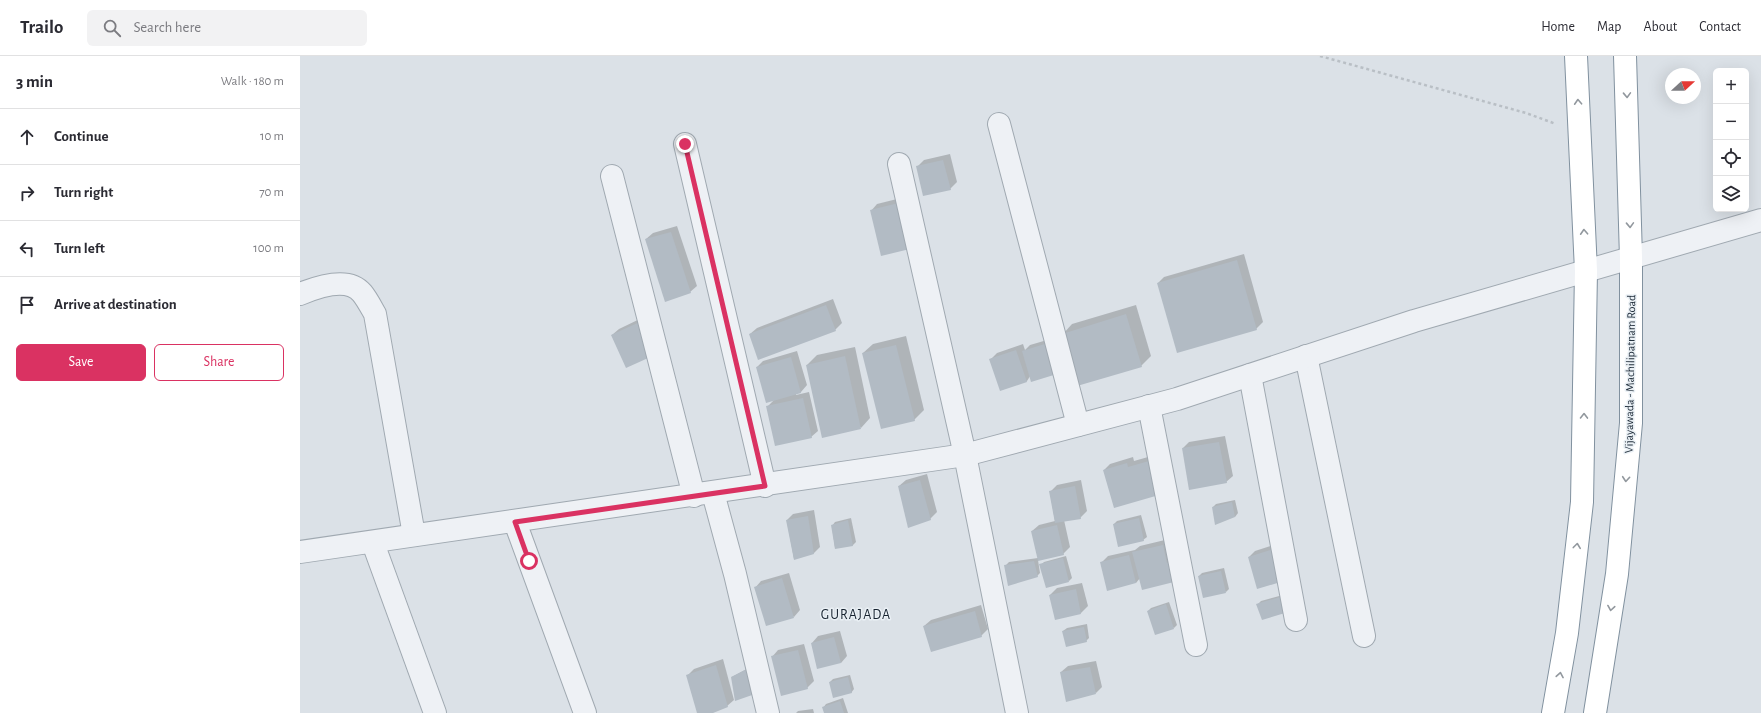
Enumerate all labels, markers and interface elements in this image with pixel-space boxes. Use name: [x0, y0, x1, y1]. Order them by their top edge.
search box: [87, 10, 367, 46]
icon: search: [101, 17, 123, 39]
text: Trailo: [20, 18, 63, 37]
text: Search here: [133, 20, 201, 35]
text: Home: [1541, 20, 1575, 34]
text: Map: [1597, 20, 1621, 34]
text: About: [1643, 20, 1677, 34]
text: Contact: [1699, 20, 1741, 34]
north arrow: [1665, 68, 1701, 104]
map controls: [1713, 68, 1749, 212]
button: +: [1713, 68, 1749, 104]
text: 3 min: [16, 73, 53, 90]
text: Walk · 180 m: [221, 75, 284, 88]
one-way arrow: [1622, 92, 1631, 98]
one-way arrow: [1574, 99, 1582, 105]
button: −: [1713, 104, 1749, 140]
icon: ahead: [16, 126, 38, 148]
text: Continue: [54, 129, 109, 144]
text: 10 m: [260, 130, 284, 143]
route end: [676, 135, 694, 153]
button: locate: [1713, 140, 1749, 176]
button: layers: [1713, 176, 1749, 212]
icon: right: [16, 182, 38, 204]
text: Turn right: [54, 185, 113, 200]
text: 70 m: [259, 186, 284, 199]
one-way arrow: [1626, 222, 1635, 228]
one-way arrow: [1580, 229, 1589, 235]
icon: left: [16, 238, 38, 260]
text: Turn left: [54, 241, 105, 256]
text: 100 m: [253, 242, 284, 255]
icon: arrive: [16, 294, 38, 316]
street label: Vijayawada - Machilipatnam Road: [1623, 295, 1638, 453]
text: Arrive at destination: [54, 297, 177, 312]
button: Save: [16, 344, 146, 381]
button: Share: [154, 344, 284, 381]
one-way arrow: [1580, 413, 1588, 419]
one-way arrow: [1621, 476, 1630, 482]
one-way arrow: [1572, 543, 1581, 549]
route start: [520, 552, 538, 570]
one-way arrow: [1607, 605, 1616, 611]
district label: GURAJADA: [821, 608, 891, 622]
one-way arrow: [1555, 671, 1563, 678]

